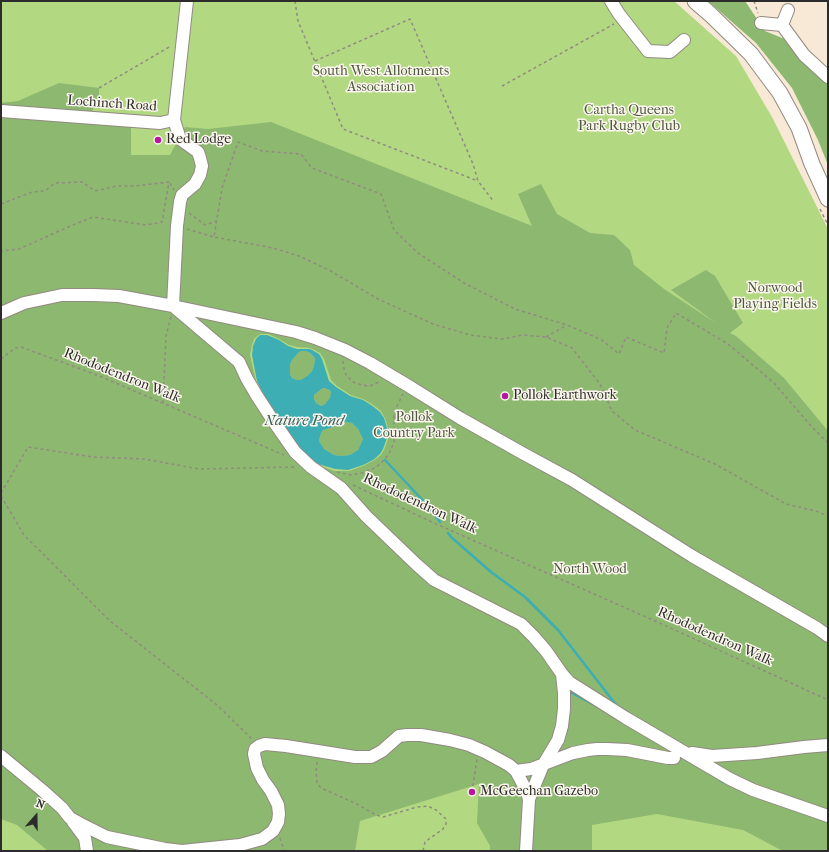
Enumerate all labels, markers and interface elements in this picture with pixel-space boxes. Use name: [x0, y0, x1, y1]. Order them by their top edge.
park label: South West Allotments Association: [313, 64, 449, 96]
street label: Lochinch Road: [67, 92, 157, 116]
park label: Cartha Queens Park Rugby Club: [578, 103, 680, 136]
place label: Red Lodge: [166, 132, 231, 148]
marker: Red Lodge: [153, 135, 163, 145]
park label: Norwood Playing Fields: [733, 281, 817, 314]
street label: Rhododendron Walk: [61, 345, 183, 407]
place label: Pollok Earthwork: [513, 388, 617, 404]
marker: Pollok Earthwork: [500, 391, 510, 401]
park label: Pollok Country Park: [373, 410, 455, 442]
water label: Nature Pond: [264, 412, 344, 430]
street label: Rhododendron Walk: [360, 470, 480, 538]
park label: North Wood: [553, 562, 627, 578]
street label: Rhododendron Walk: [655, 604, 775, 670]
place label: McGeechan Gazebo: [480, 784, 598, 800]
marker: McGeechan Gazebo: [467, 787, 477, 797]
north arrow: [16, 796, 56, 836]
text: N: [34, 797, 46, 812]

